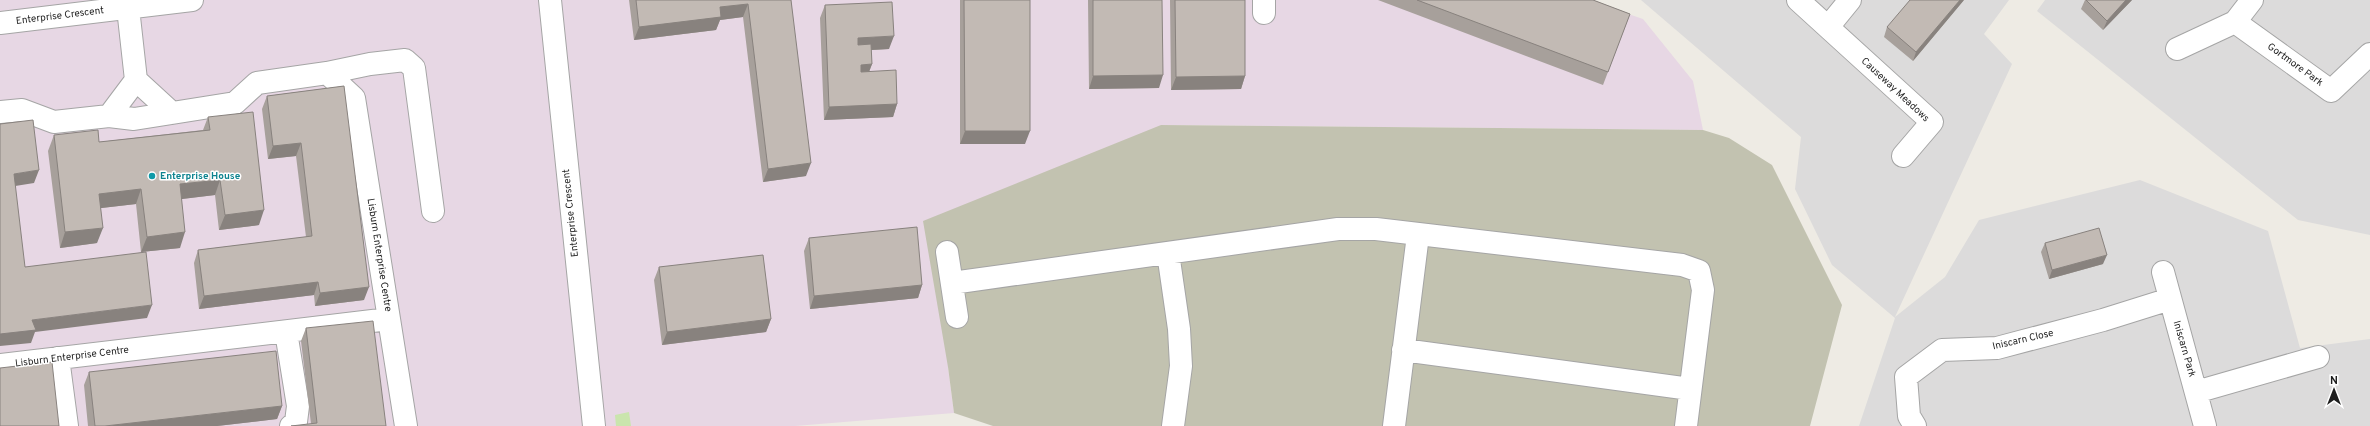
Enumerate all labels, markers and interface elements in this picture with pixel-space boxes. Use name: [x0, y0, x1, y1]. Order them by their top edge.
street label: Enterprise Crescent: [15, 4, 105, 28]
street label: Gortmore Park: [2264, 40, 2326, 90]
street label: Causeway Meadows: [1858, 55, 1932, 125]
street label: Enterprise Crescent: [560, 168, 582, 258]
place label: Enterprise House: [160, 170, 241, 183]
marker: Enterprise House: [147, 171, 157, 181]
street label: Lisburn Enterprise Centre: [364, 197, 394, 313]
street label: Iniscarn Park: [2170, 319, 2198, 379]
street label: Iniscarn Close: [1991, 327, 2055, 353]
street label: Lisburn Enterprise Centre: [14, 344, 130, 370]
north arrow: [2314, 370, 2354, 410]
text: N: [2330, 374, 2338, 388]

